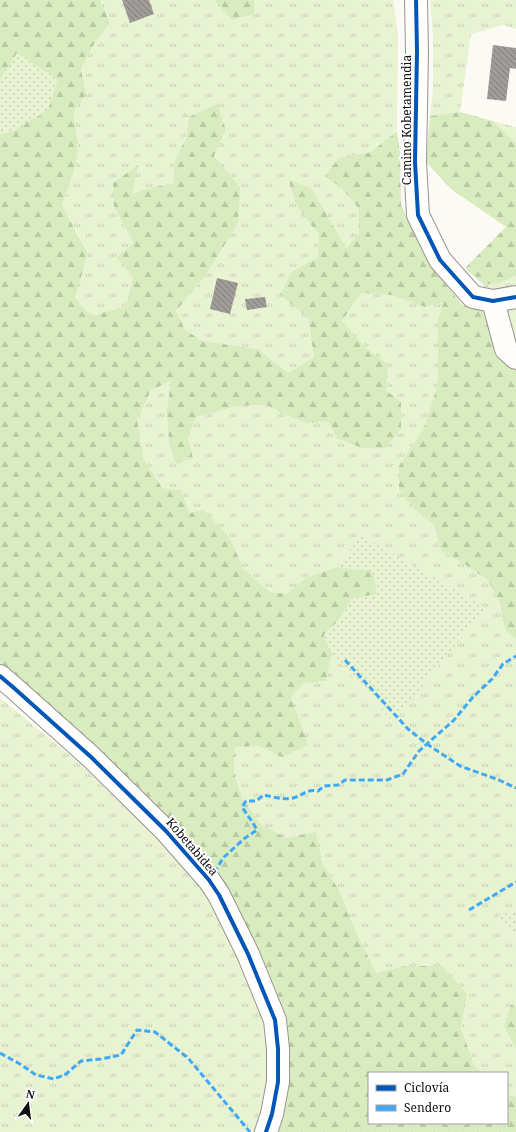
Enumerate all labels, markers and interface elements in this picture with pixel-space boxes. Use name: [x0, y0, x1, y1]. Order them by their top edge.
street label: Camino Kobetamendia: [398, 55, 415, 185]
street label: Kobetabidea: [162, 814, 222, 879]
legend: [368, 1072, 508, 1124]
text: Ciclovía: [404, 1079, 450, 1096]
north arrow: [8, 1084, 48, 1124]
text: N: [25, 1085, 37, 1102]
text: Sendero: [404, 1099, 451, 1116]

